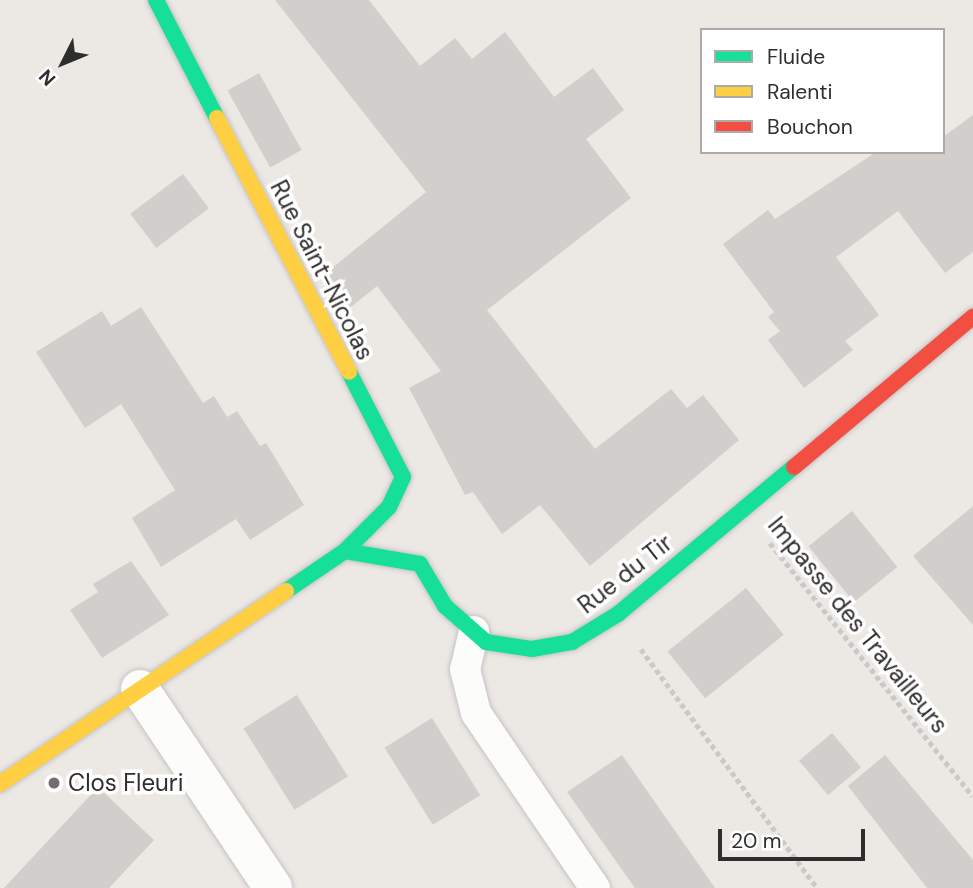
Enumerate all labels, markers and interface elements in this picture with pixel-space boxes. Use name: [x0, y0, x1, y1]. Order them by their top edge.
north arrow: [28, 28, 98, 98]
legend: [700, 28, 945, 154]
text: Fluide: [767, 43, 825, 71]
text: N: [33, 64, 61, 91]
text: Ralenti: [767, 78, 833, 106]
text: Bouchon: [767, 113, 853, 141]
street label: Rue Saint-Nicolas: [264, 175, 380, 365]
street label: Impasse des Travailleurs: [762, 511, 954, 739]
street label: Rue du Tir: [572, 528, 678, 620]
place label: Clos Fleuri: [68, 769, 183, 797]
marker: Clos Fleuri: [46, 775, 62, 791]
scale bar: [721, 814, 868, 858]
text: 20 m: [731, 827, 782, 855]

